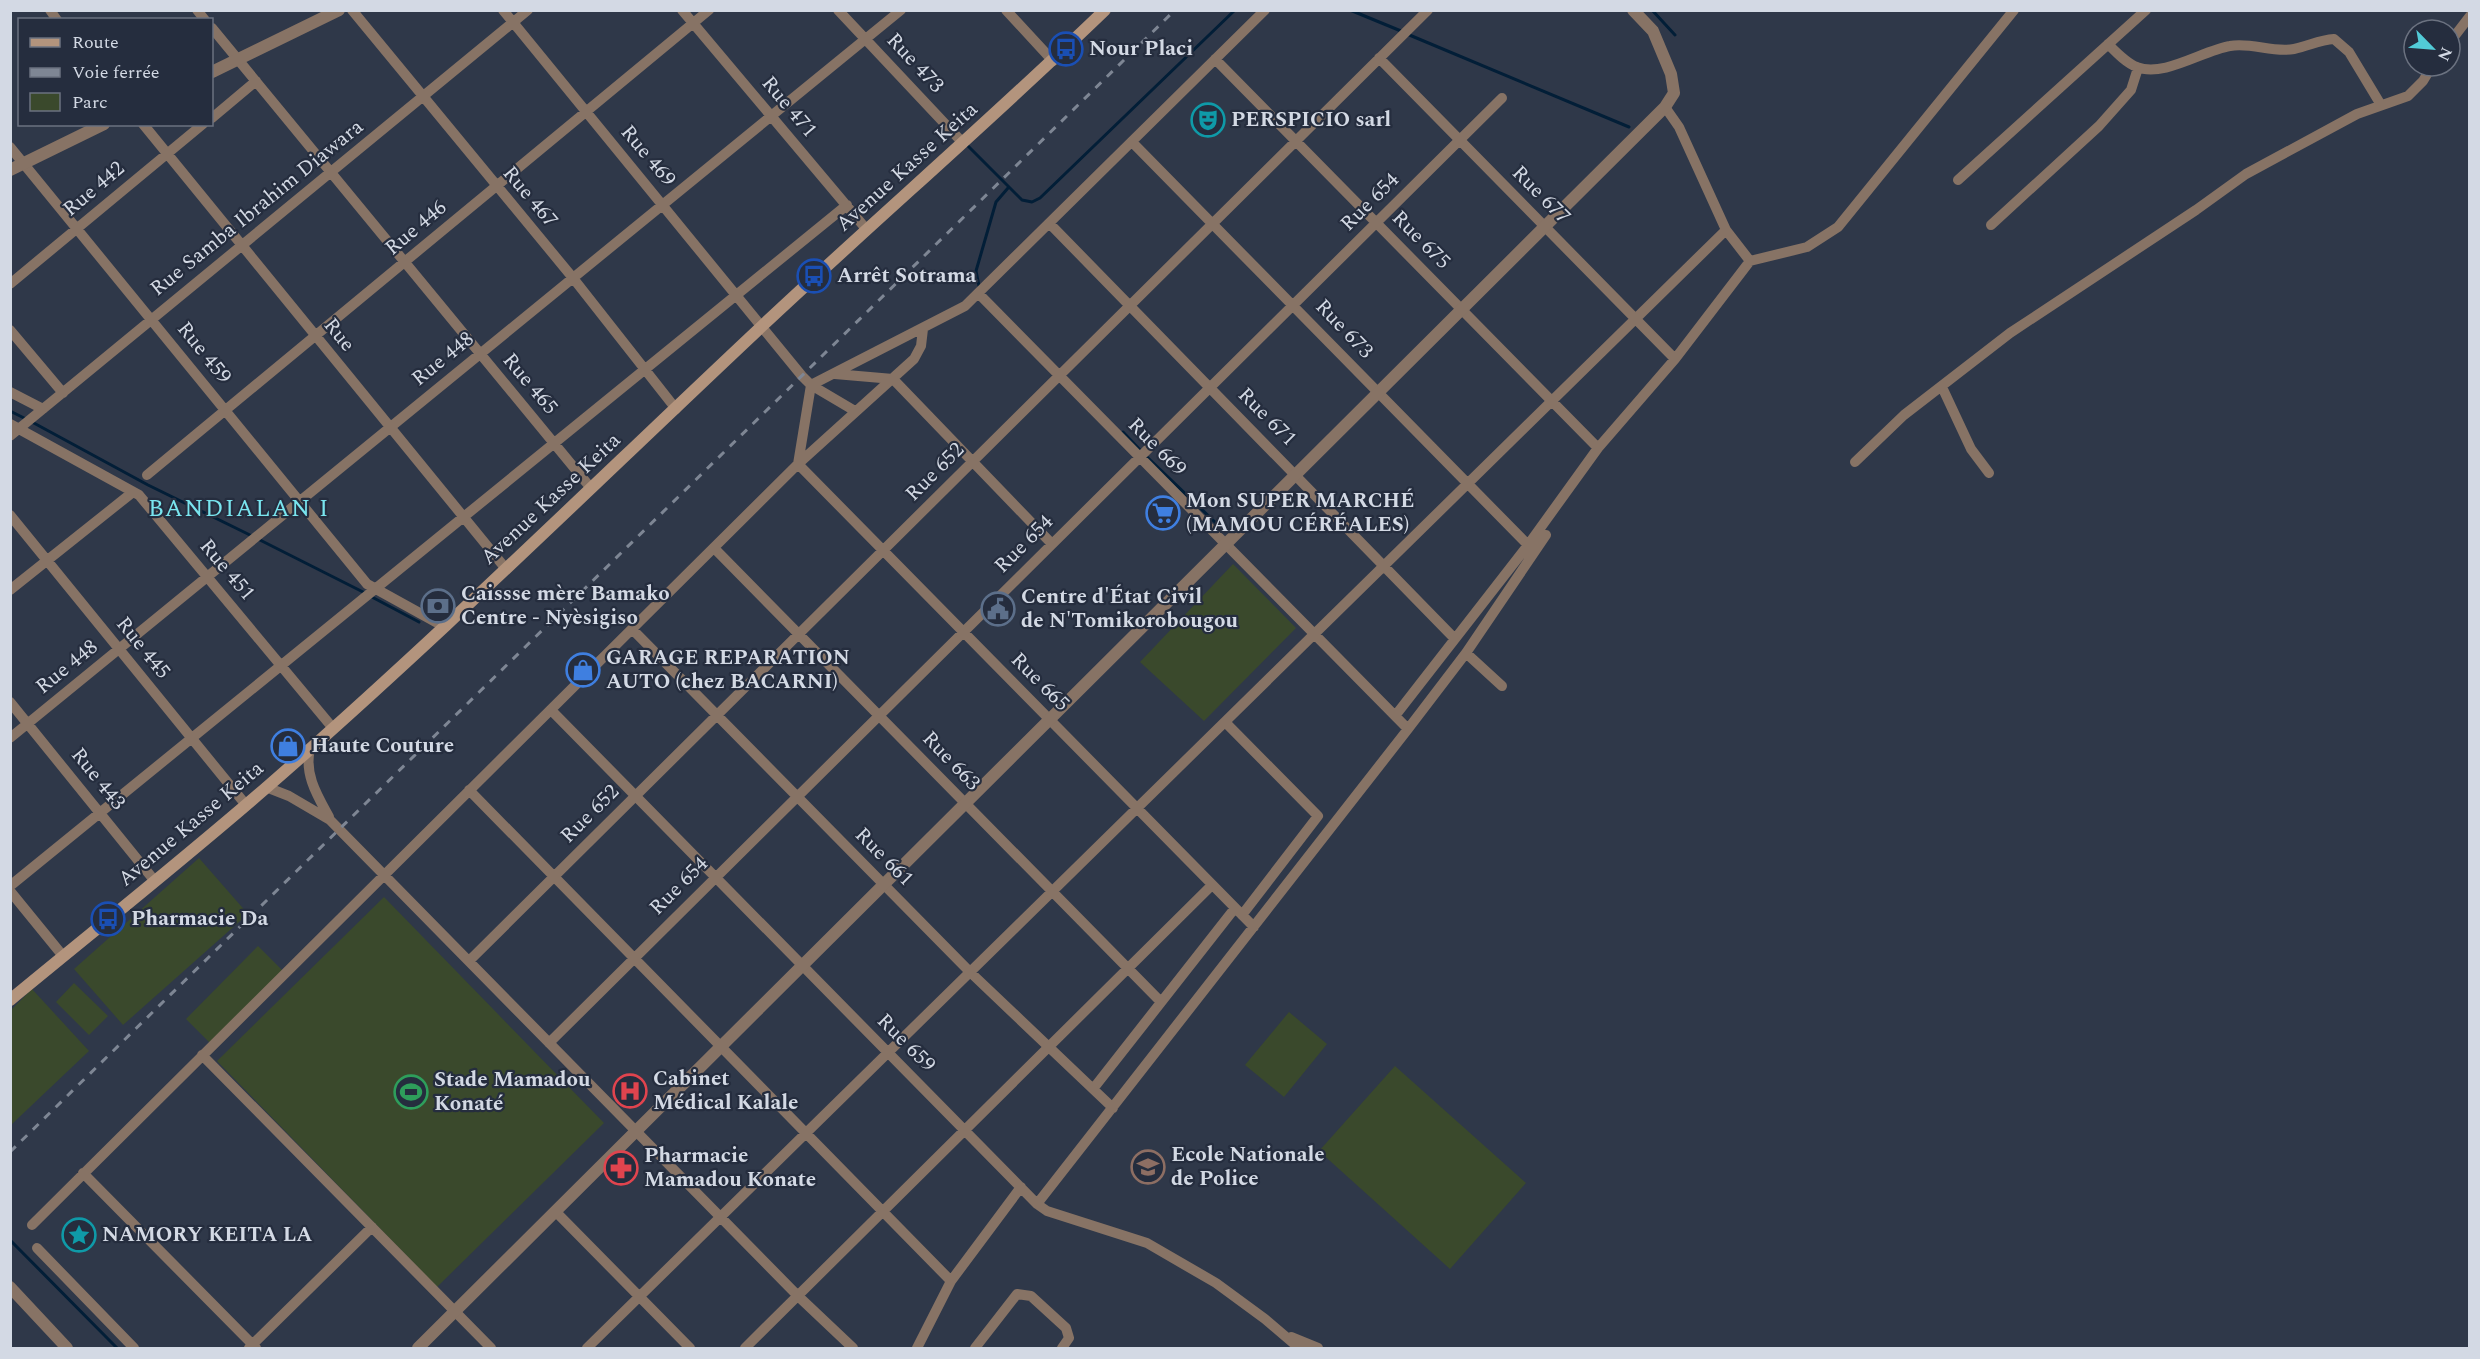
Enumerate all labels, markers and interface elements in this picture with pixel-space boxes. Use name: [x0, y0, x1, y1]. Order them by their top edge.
legend: [18, 18, 213, 126]
north arrow: [2402, 18, 2462, 78]
street label: Rue 473: [879, 26, 952, 101]
text: Route: [72, 29, 119, 56]
bus stop icon: Nour Placi: [1048, 31, 1084, 67]
place label: Nour Placi: [1089, 33, 1193, 65]
text: N: [2431, 43, 2458, 65]
text: Voie ferrée: [72, 59, 160, 86]
street label: Rue 471: [753, 69, 825, 145]
text: Parc: [72, 89, 108, 116]
street label: Avenue Kasse Keita: [829, 94, 986, 240]
theatre icon: PERSPICIO sarl: [1190, 102, 1226, 138]
place label: PERSPICIO sarl: [1231, 104, 1391, 136]
street label: Rue Samba Ibrahim Diawara: [143, 111, 371, 304]
street label: Rue 469: [612, 118, 684, 194]
street label: Rue 442: [56, 153, 132, 225]
street label: Rue 677: [1504, 158, 1578, 232]
street label: Rue 467: [494, 159, 566, 235]
street label: Rue 654: [1333, 165, 1407, 239]
street label: Rue 446: [378, 192, 454, 264]
street label: Rue 675: [1384, 203, 1458, 277]
bus stop icon: Arrêt Sotrama: [796, 258, 832, 294]
place label: Arrêt Sotrama: [837, 260, 977, 292]
street label: Rue 673: [1307, 292, 1381, 367]
street label: Rue: [315, 311, 363, 359]
street label: Rue 459: [169, 315, 239, 391]
street label: Rue 448: [405, 324, 481, 394]
street label: Rue 465: [494, 346, 566, 422]
street label: Rue 671: [1230, 380, 1304, 454]
street label: Rue 669: [1120, 410, 1194, 484]
street label: Avenue Kasse Keita: [474, 425, 629, 573]
street label: Rue 652: [898, 435, 972, 509]
place label: Mon SUPER MARCHÉ (MAMOU CÉRÉALES): [1186, 485, 1414, 541]
district label: BANDIALAN I: [148, 491, 330, 527]
supermarket icon: Mon SUPER MARCHÉ (MAMOU CÉRÉALES): [1145, 495, 1181, 531]
street label: Rue 654: [987, 507, 1061, 581]
street label: Rue 451: [191, 532, 263, 608]
place label: Caissse mère Bamako Centre - Nyèsigiso: [461, 578, 670, 634]
place label: Centre d'État Civil de N'Tomikorobougou: [1021, 581, 1238, 637]
bank icon: Caissse mère Bamako Centre - Nyèsigiso: [420, 588, 456, 624]
public building icon: Centre d'État Civil de N'Tomikorobougou: [980, 591, 1016, 627]
street label: Rue 445: [108, 610, 178, 686]
street label: Rue 448: [29, 632, 105, 702]
place label: GARAGE REPARATION AUTO (chez BACARNI): [606, 642, 850, 698]
street label: Rue 665: [1003, 645, 1077, 719]
shop icon: GARAGE REPARATION AUTO (chez BACARNI): [565, 652, 601, 688]
street label: Rue 663: [914, 724, 988, 799]
shop icon: Haute Couture: [270, 728, 306, 764]
place label: Haute Couture: [311, 730, 454, 762]
street label: Rue 443: [63, 741, 134, 818]
street label: Avenue Kasse Keita: [111, 753, 272, 895]
street label: Rue 652: [553, 777, 627, 851]
street label: Rue 661: [847, 820, 921, 894]
street label: Rue 654: [642, 849, 716, 923]
bus stop icon: Pharmacie Da: [90, 901, 126, 937]
place label: Pharmacie Da: [131, 903, 268, 935]
street label: Rue 659: [869, 1006, 943, 1080]
place label: Cabinet Médical Kalale: [653, 1063, 798, 1119]
place label: Stade Mamadou Konaté: [434, 1064, 591, 1120]
hospital icon: Cabinet Médical Kalale: [612, 1073, 648, 1109]
sports icon: Stade Mamadou Konaté: [393, 1074, 429, 1110]
place label: Ecole Nationale de Police: [1171, 1139, 1325, 1195]
place label: Pharmacie Mamadou Konate: [644, 1140, 816, 1196]
school or university icon: Ecole Nationale de Police: [1130, 1149, 1166, 1185]
pharmacy icon: Pharmacie Mamadou Konate: [603, 1150, 639, 1186]
place icon: NAMORY KEITA LA: [61, 1217, 97, 1253]
place label: NAMORY KEITA LA: [102, 1219, 312, 1251]

